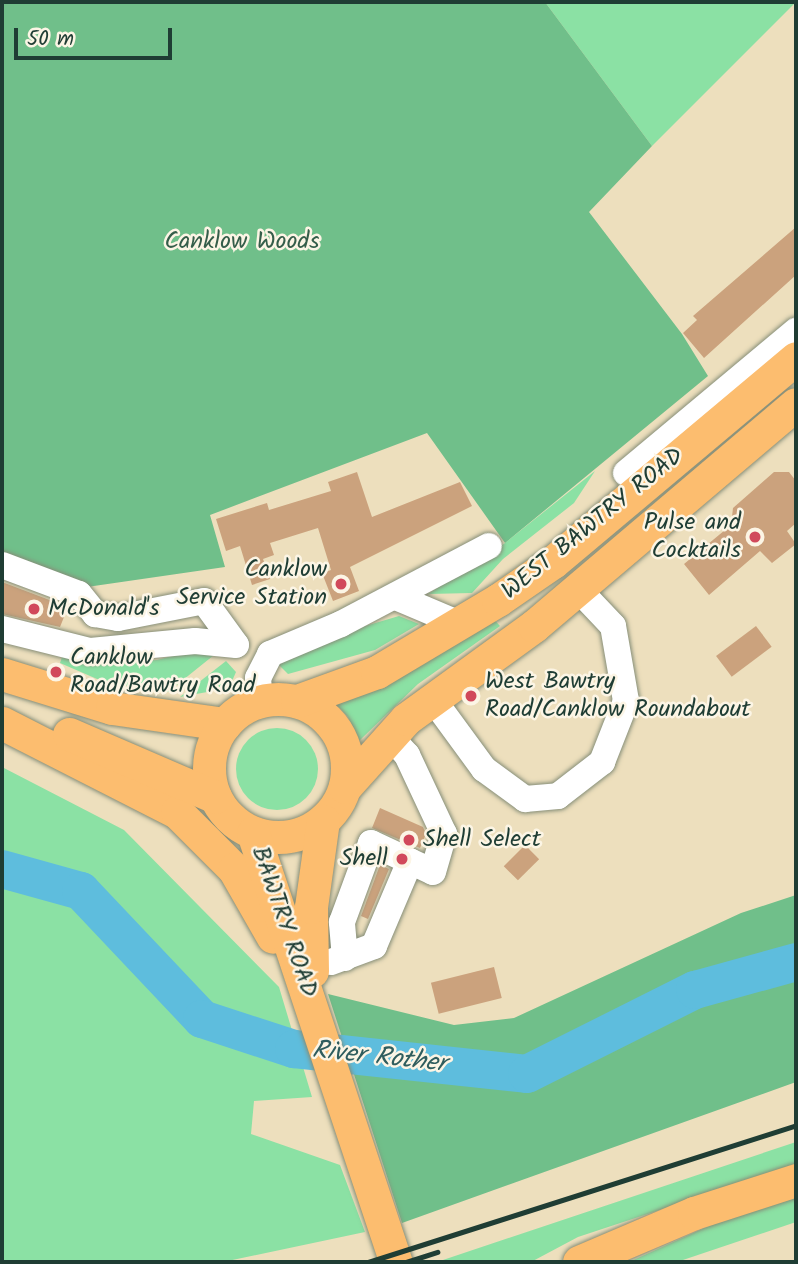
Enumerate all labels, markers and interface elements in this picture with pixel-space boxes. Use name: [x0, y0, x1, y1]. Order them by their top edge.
scale bar: [18, 14, 175, 58]
text: 50 m: [27, 23, 74, 56]
park label: Canklow Woods: [165, 228, 319, 256]
street label: WEST BAWTRY ROAD: [496, 442, 690, 606]
place label: Pulse and Cocktails: [644, 509, 741, 565]
marker: Pulse and Cocktails: [747, 529, 763, 545]
place label: Canklow Service Station: [177, 556, 327, 612]
marker: Canklow Service Station: [333, 576, 349, 592]
place label: McDonald's: [48, 595, 160, 623]
marker: McDonald's: [26, 601, 42, 617]
place label: Canklow Road/Bawtry Road: [70, 644, 256, 700]
marker: Canklow Road/Bawtry Road: [48, 664, 64, 680]
place label: West Bawtry Road/Canklow Roundabout: [485, 668, 751, 724]
marker: West Bawtry Road/Canklow Roundabout: [463, 688, 479, 704]
place label: Shell Select: [423, 826, 541, 854]
marker: Shell Select: [401, 832, 417, 848]
street label: BAWTRY ROAD: [245, 843, 323, 1001]
place label: Shell: [340, 845, 388, 873]
marker: Shell: [394, 851, 410, 867]
water label: River Rother: [311, 1035, 447, 1081]

